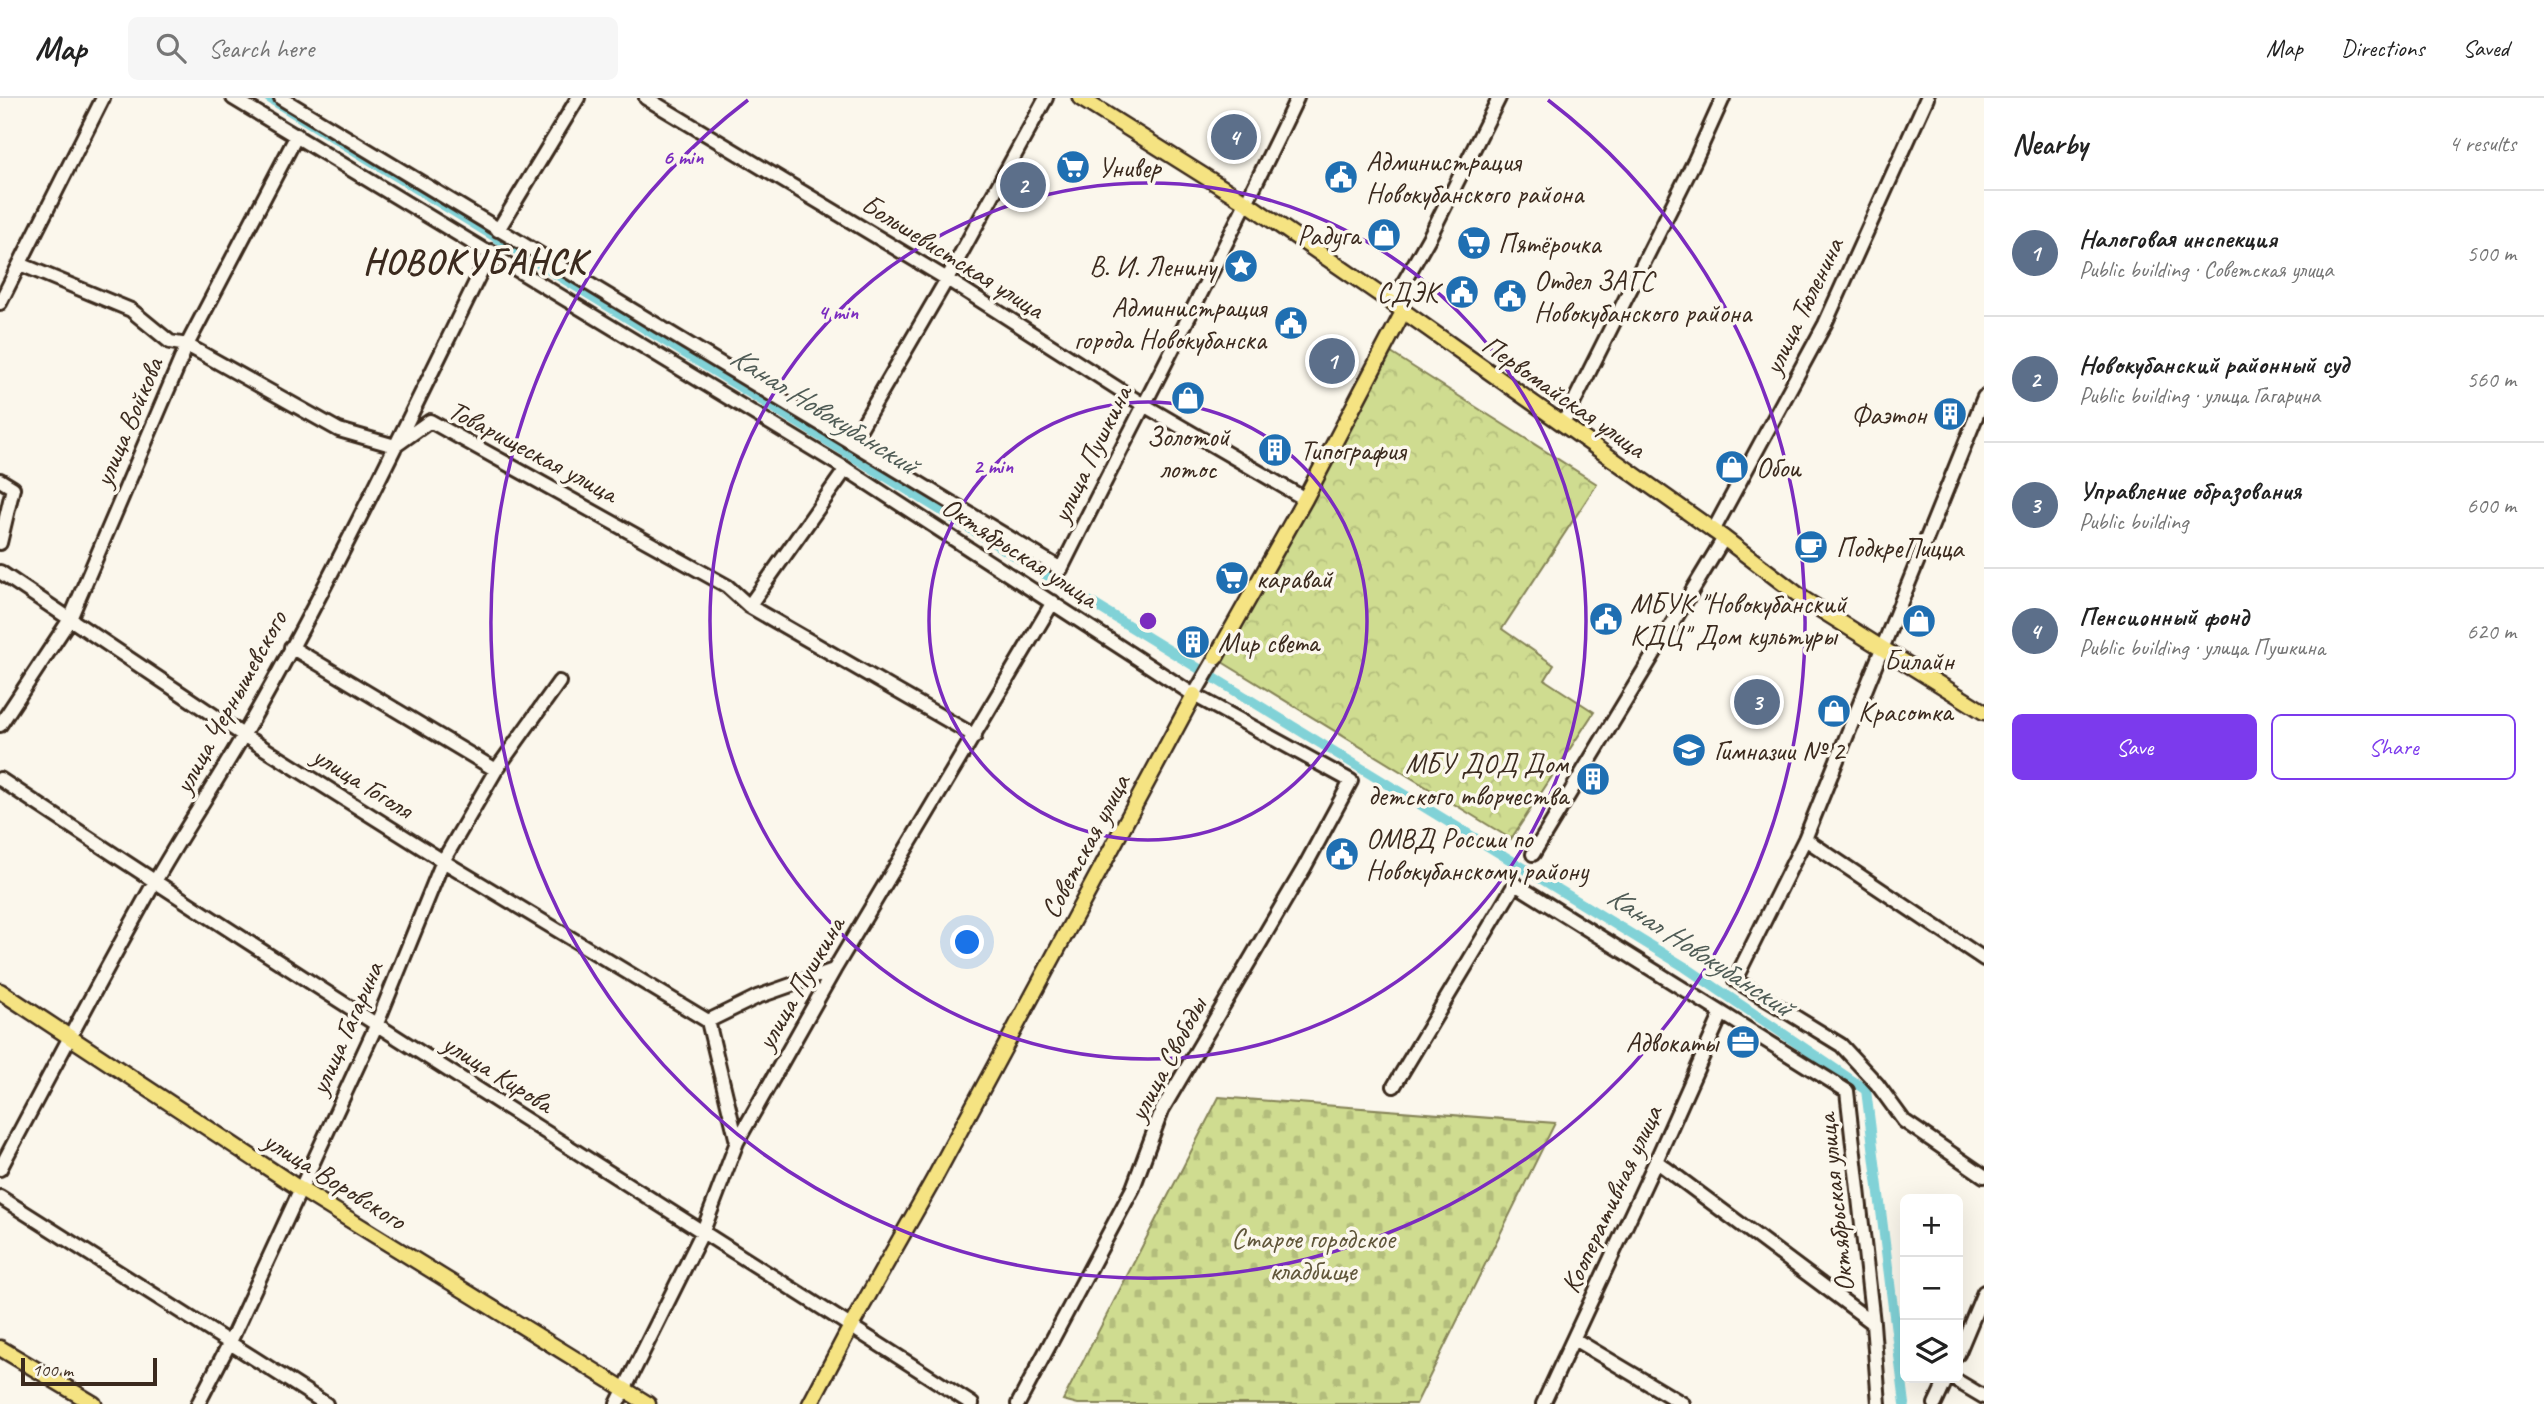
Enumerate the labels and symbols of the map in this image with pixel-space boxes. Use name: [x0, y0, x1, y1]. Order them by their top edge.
pin: 4: [1211, 111, 1257, 163]
text: 6 min: [663, 144, 704, 170]
place label: Администрация Новокубанского района: [1366, 144, 1585, 211]
supermarket icon: Универ: [1054, 148, 1092, 186]
place label: Универ: [1098, 150, 1163, 185]
public building icon: Администрация Новокубанского района: [1322, 158, 1360, 196]
pin: 2: [1000, 159, 1046, 211]
street label: Большевистская улица: [855, 186, 1052, 327]
shop icon: Радуга: [1365, 216, 1403, 254]
place label: Радуга: [1297, 218, 1363, 253]
supermarket icon: Пятёрочка: [1455, 224, 1493, 262]
place label: Пятёрочка: [1498, 226, 1602, 261]
street label: улица Тюленина: [1754, 230, 1852, 382]
district label: НОВОКУБАНСК: [363, 239, 592, 284]
place icon: В. И. Ленину: [1222, 247, 1260, 285]
place label: В. И. Ленину: [1089, 249, 1218, 284]
place label: Отдел ЗАГС Новокубанского района: [1534, 263, 1753, 330]
public building icon: СДЭК: [1443, 273, 1481, 311]
place label: СДЭК: [1377, 275, 1444, 310]
public building icon: Отдел ЗАГС Новокубанского района: [1491, 277, 1529, 315]
place label: Администрация города Новокубанска: [1074, 290, 1268, 357]
text: 4 min: [818, 299, 858, 325]
public building icon: Администрация города Новокубанска: [1272, 304, 1310, 342]
street label: Первомайская улица: [1475, 327, 1654, 466]
pin: 1: [1309, 335, 1355, 387]
water label: Канал Новокубанский: [724, 337, 929, 485]
street label: улица Войкова: [84, 351, 171, 493]
street label: улица Пушкина: [1042, 378, 1140, 530]
shop icon: Золотой лотос: [1169, 379, 1207, 417]
street label: Товарищеская улица: [443, 392, 626, 511]
building icon: Фаэтон: [1931, 395, 1969, 433]
place label: Фаэтон: [1851, 397, 1928, 432]
place label: Золотой лотос: [1147, 419, 1231, 486]
building icon: Типография: [1256, 431, 1294, 469]
place label: Типография: [1300, 433, 1408, 468]
shop icon: Обои: [1713, 448, 1751, 486]
place label: Обои: [1756, 450, 1802, 485]
text: 2 min: [973, 453, 1013, 479]
street label: Октябрьская улица: [935, 489, 1107, 617]
cafe icon: ПодкреПицца: [1792, 528, 1830, 566]
place label: ПодкреПицца: [1836, 530, 1965, 565]
supermarket icon: каравай: [1213, 559, 1251, 597]
place label: каравай: [1256, 561, 1333, 596]
place label: МБУК "Новокубанский КДЦ" Дом культуры: [1630, 586, 1848, 653]
public building icon: МБУК "Новокубанский КДЦ" Дом культуры: [1587, 600, 1625, 638]
shop icon: Билайн: [1900, 602, 1938, 640]
street label: улица Чернышевского: [164, 603, 296, 801]
centre of rings: [1136, 609, 1160, 633]
building icon: Мир света: [1174, 623, 1212, 661]
place label: Мир света: [1218, 625, 1321, 660]
place label: Билайн: [1884, 643, 1955, 678]
pin: 3: [1734, 676, 1780, 728]
shop icon: Красотка: [1815, 692, 1853, 730]
place label: Красотка: [1858, 694, 1955, 729]
school or university icon: Гимназии № 2: [1670, 731, 1708, 769]
place label: Гимназии № 2: [1714, 733, 1847, 768]
street label: улица Гоголя: [305, 736, 422, 828]
place label: МБУ ДОД Дом детского творчества: [1368, 746, 1571, 813]
building icon: МБУ ДОД Дом детского творчества: [1574, 760, 1612, 798]
street label: Советская улица: [1032, 766, 1138, 924]
place label: ОМВД России по Новокубанскому району: [1366, 821, 1590, 888]
public building icon: ОМВД России по Новокубанскому району: [1323, 835, 1361, 873]
water label: Канал Новокубанский: [1600, 877, 1804, 1028]
street label: улица Пушкина: [747, 908, 853, 1057]
your location: [950, 925, 984, 959]
street label: улица Гагарина: [300, 955, 392, 1102]
street label: улица Свободы: [1119, 989, 1215, 1128]
office icon: Адвокаты: [1724, 1023, 1762, 1061]
street label: улица Кирова: [435, 1024, 562, 1122]
place label: Адвокаты: [1626, 1025, 1720, 1060]
street label: Кооперативная улица: [1552, 1098, 1670, 1298]
street label: Октябрьская улица: [1808, 1110, 1862, 1294]
street label: улица Воровского: [256, 1121, 414, 1239]
park label: Старое городское кладбище: [1231, 1221, 1397, 1288]
scale bar: [21, 1355, 158, 1387]

